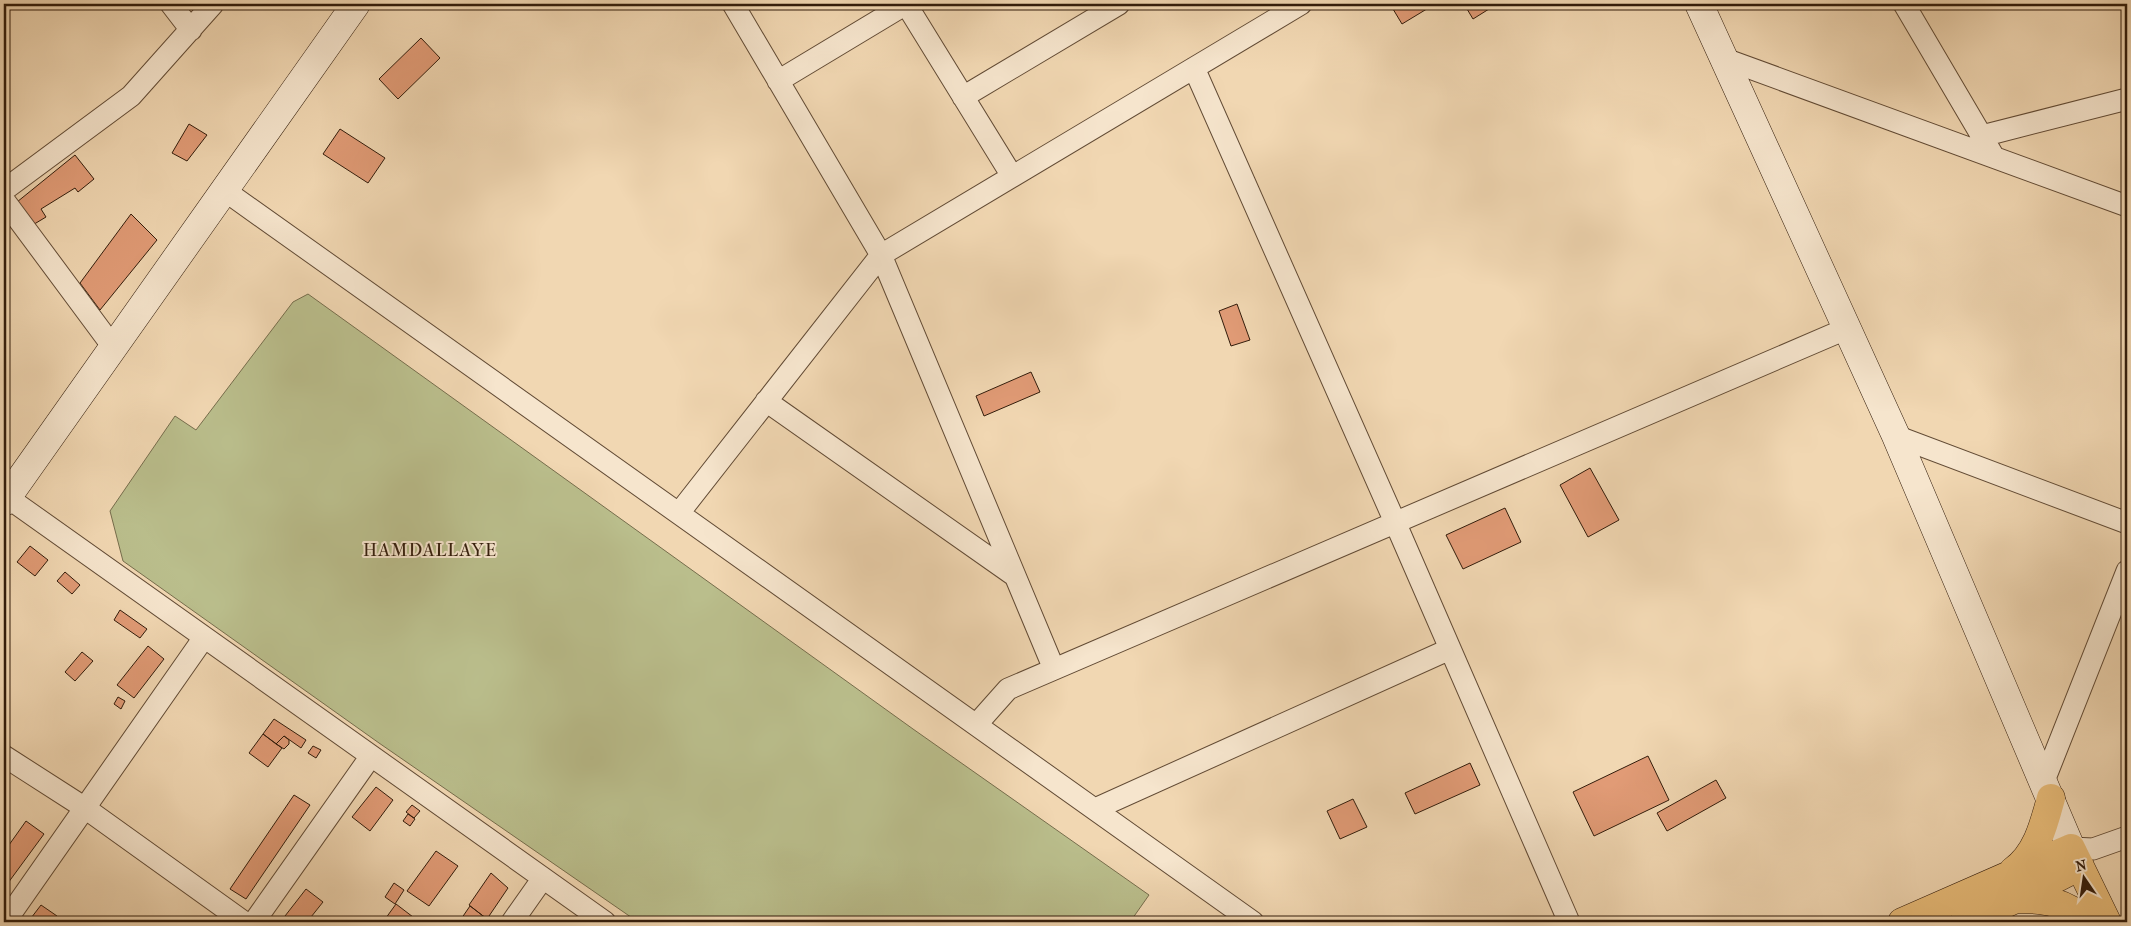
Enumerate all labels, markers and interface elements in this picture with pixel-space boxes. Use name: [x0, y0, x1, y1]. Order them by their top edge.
district label: HAMDALLAYE: [363, 540, 497, 561]
north arrow: [2058, 854, 2108, 904]
text: N: [2074, 856, 2089, 875]

